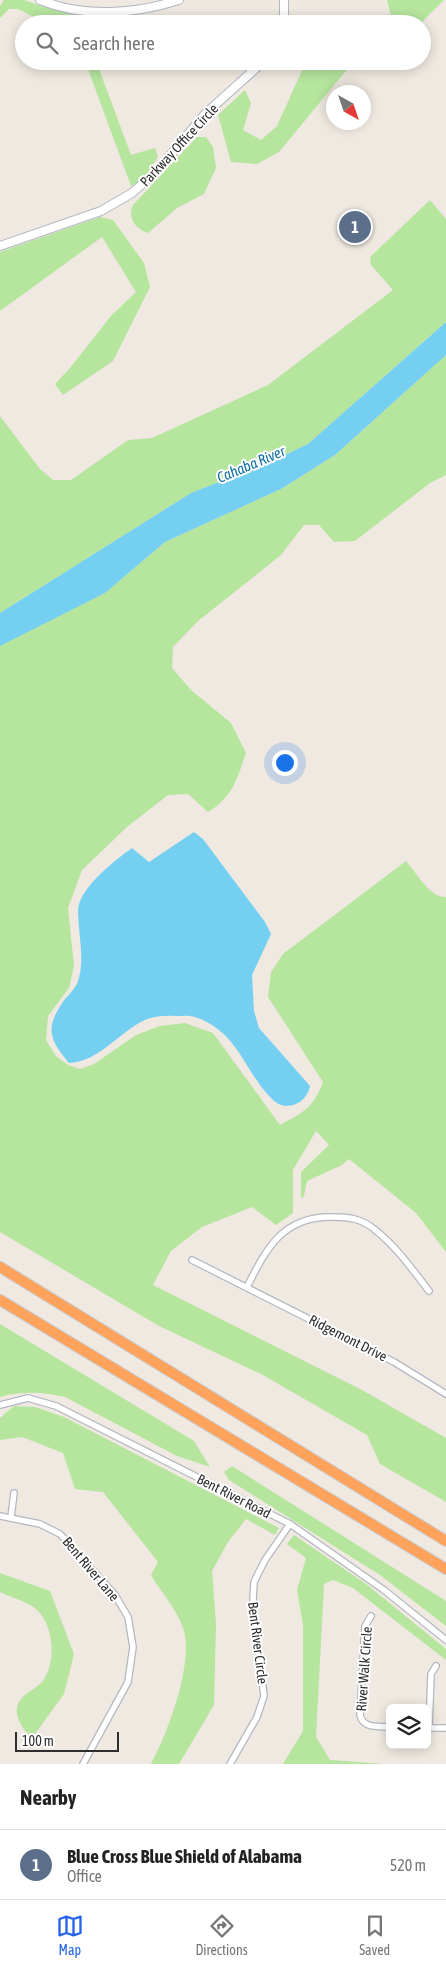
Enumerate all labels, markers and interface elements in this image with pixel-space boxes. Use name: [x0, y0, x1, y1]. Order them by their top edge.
search box: [15, 15, 431, 70]
icon: search: [33, 29, 61, 57]
text: Search here: [73, 32, 155, 54]
north arrow: [326, 85, 371, 130]
street label: Parkway Office Circle: [137, 100, 221, 190]
pin: 1: [339, 208, 371, 246]
water label: Cahaba River: [214, 442, 288, 486]
your location: [272, 750, 298, 776]
street label: Ridgemont Drive: [306, 1311, 390, 1365]
street label: Bent River Road: [194, 1471, 274, 1521]
street label: Bent River Lane: [59, 1534, 123, 1604]
street label: Bent River Circle: [245, 1601, 271, 1685]
street label: River Walk Circle: [353, 1626, 375, 1712]
map controls: [386, 1704, 431, 1749]
button: layers: [386, 1704, 431, 1749]
scale bar: [15, 1729, 119, 1752]
text: 100 m: [22, 1733, 54, 1749]
text: Nearby: [20, 1785, 76, 1809]
text: Blue Cross Blue Shield of Alabama: [67, 1845, 302, 1867]
text: 1: [32, 1856, 40, 1874]
text: 520 m: [390, 1856, 426, 1874]
text: Office: [67, 1867, 102, 1885]
tab: Map: [56, 1912, 84, 1958]
tab: Directions: [195, 1912, 248, 1958]
tab: Saved: [359, 1912, 390, 1958]

